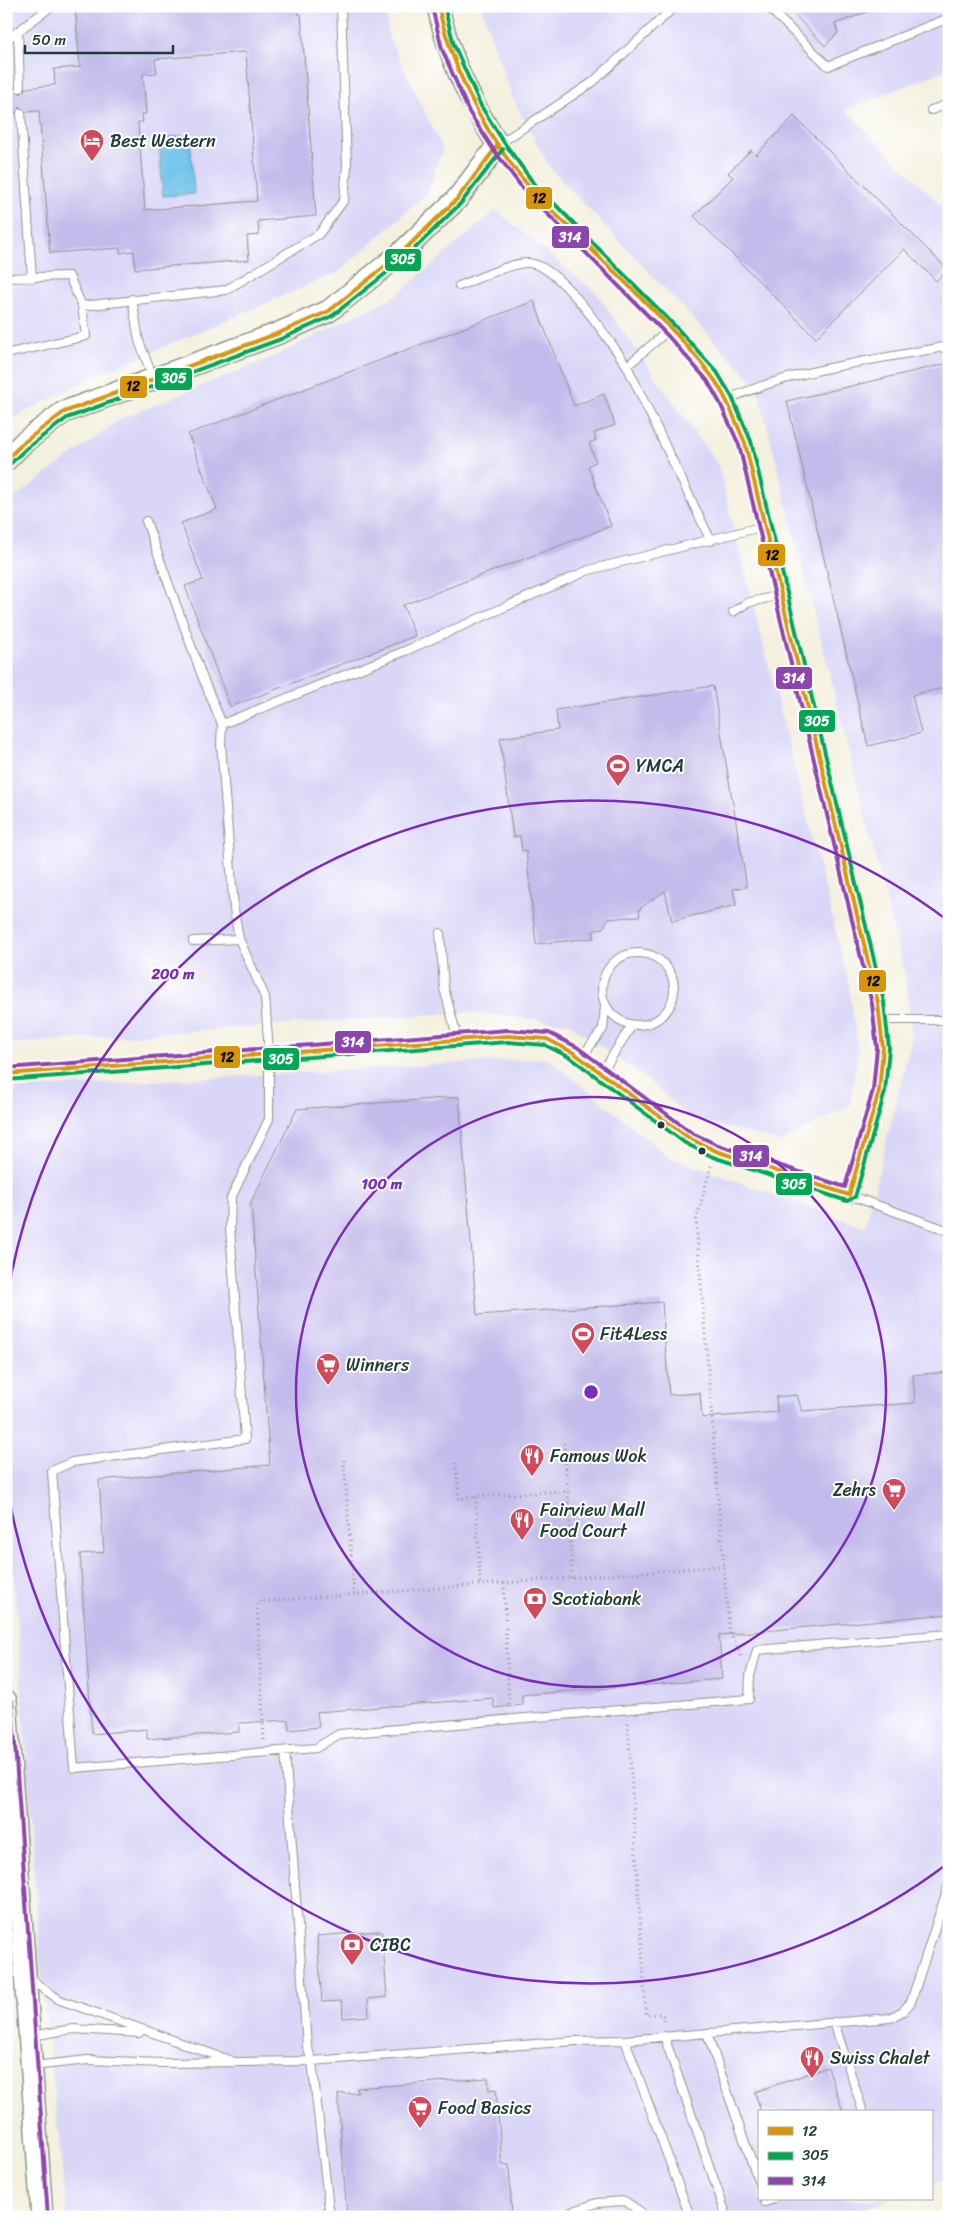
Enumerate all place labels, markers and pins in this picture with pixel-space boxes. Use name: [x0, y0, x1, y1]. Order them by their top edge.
place label: Best Western: [110, 125, 216, 157]
hotel icon: Best Western: [79, 128, 105, 162]
place label: YMCA: [636, 750, 684, 782]
sports icon: YMCA: [605, 753, 631, 787]
unlabelled marker: [656, 1120, 666, 1130]
unlabelled marker: [697, 1146, 707, 1156]
place label: Fit4Less: [600, 1318, 668, 1350]
sports icon: Fit4Less: [570, 1321, 596, 1355]
place label: Winners: [346, 1349, 410, 1381]
supermarket icon: Winners: [315, 1352, 341, 1386]
centre of rings: [582, 1383, 600, 1401]
place label: Famous Wok: [550, 1440, 647, 1472]
restaurant icon: Famous Wok: [519, 1443, 545, 1477]
place label: Zehrs: [833, 1474, 877, 1506]
supermarket icon: Zehrs: [881, 1477, 907, 1511]
place label: Fairview Mall Food Court: [540, 1494, 646, 1547]
restaurant icon: Fairview Mall Food Court: [509, 1507, 535, 1541]
place label: Scotiabank: [552, 1583, 642, 1615]
bank icon: Scotiabank: [522, 1586, 548, 1620]
place label: CIBC: [370, 1929, 411, 1961]
bank icon: CIBC: [339, 1932, 365, 1966]
place label: Swiss Chalet: [830, 2042, 931, 2074]
restaurant icon: Swiss Chalet: [799, 2045, 825, 2079]
place label: Food Basics: [438, 2092, 532, 2124]
supermarket icon: Food Basics: [407, 2095, 433, 2129]

